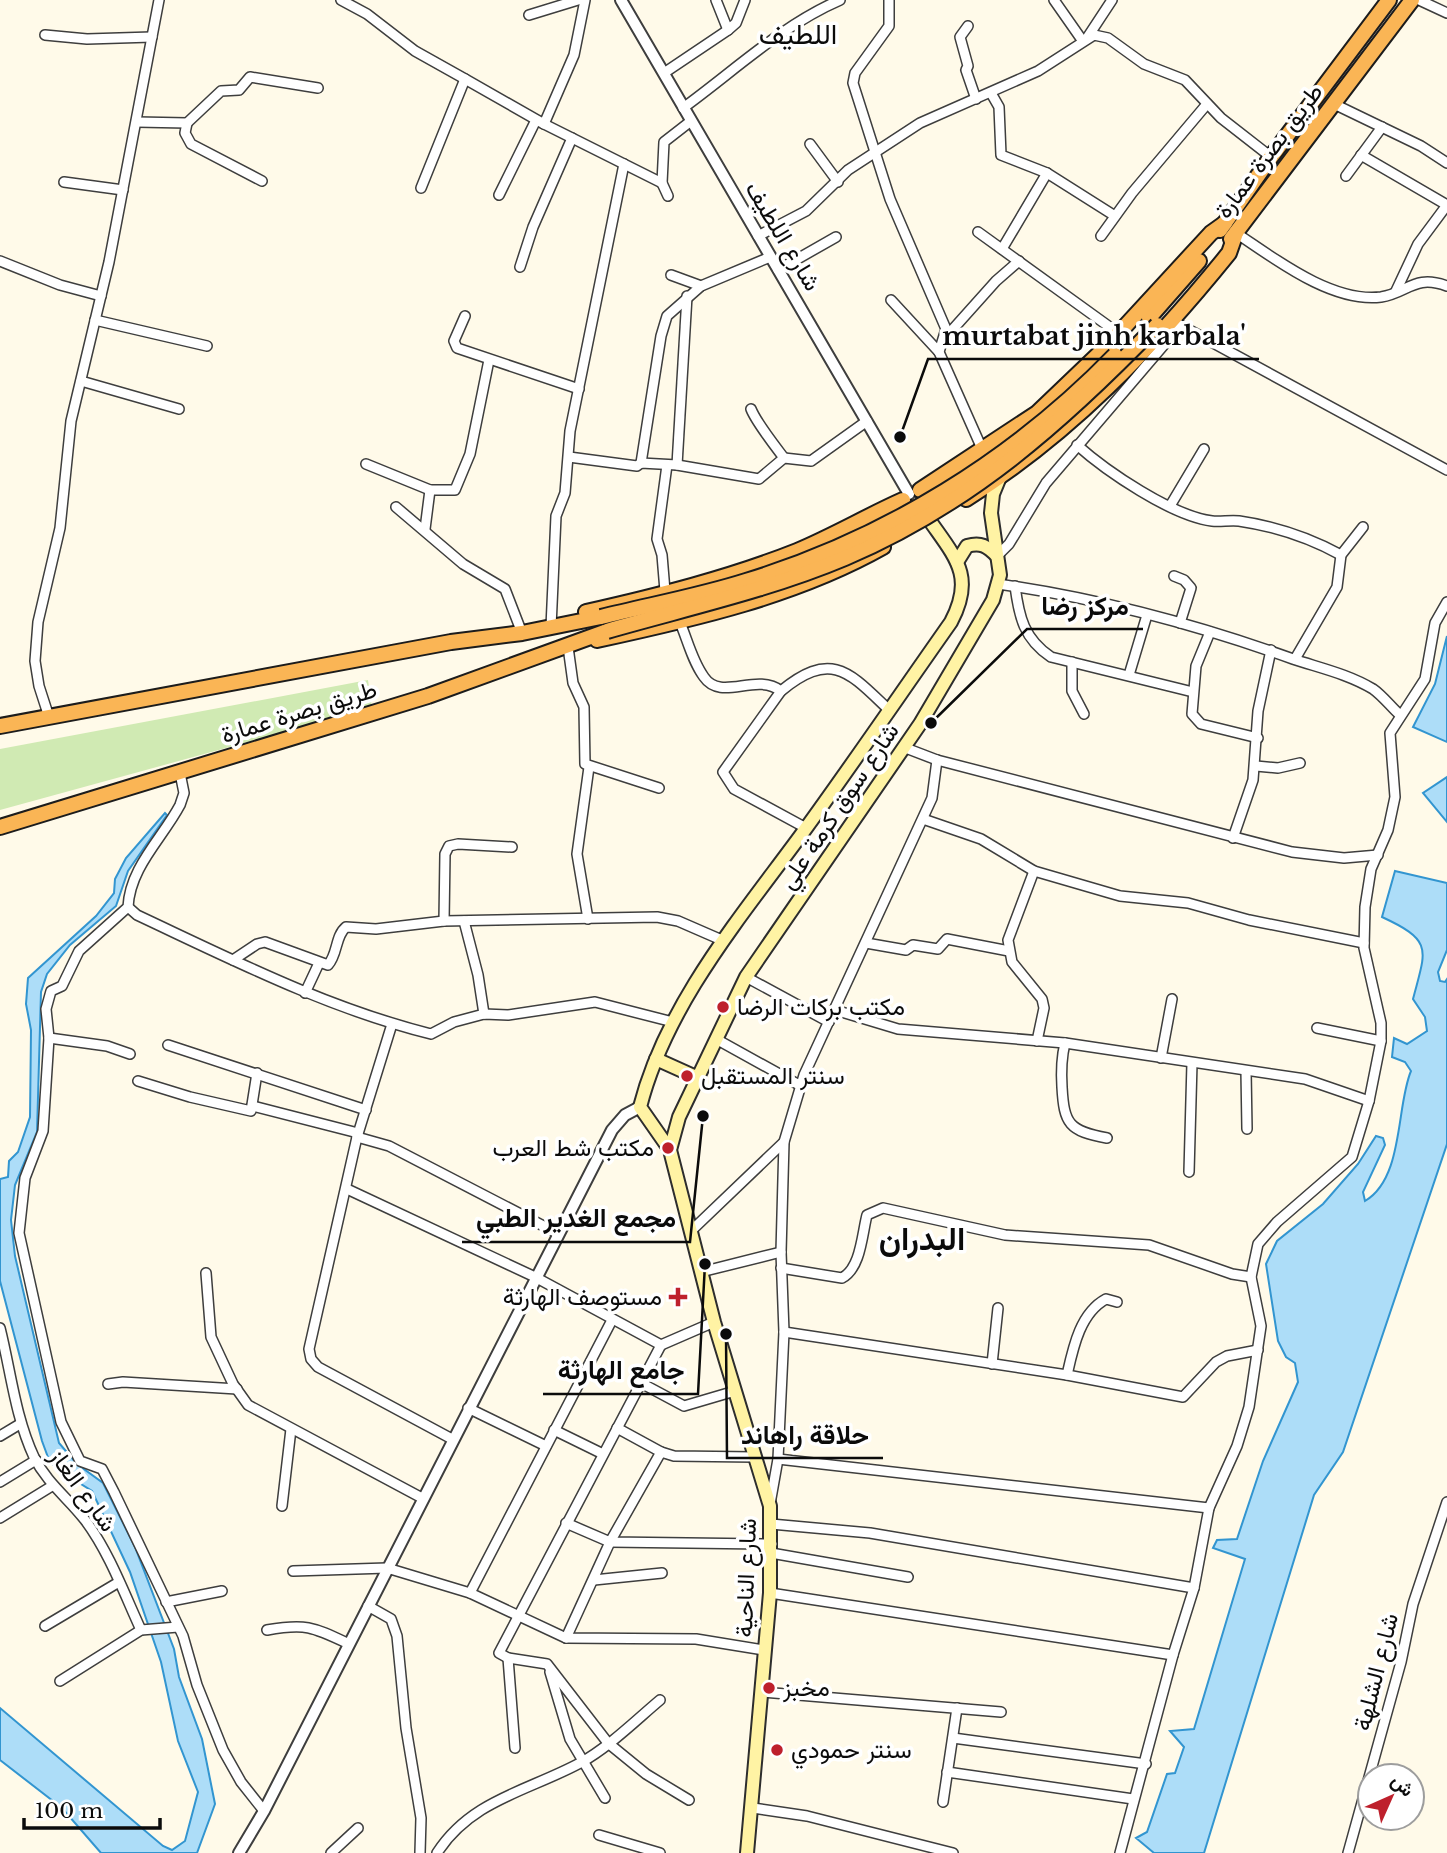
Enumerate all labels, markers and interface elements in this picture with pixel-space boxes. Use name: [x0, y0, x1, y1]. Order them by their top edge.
district label: اللطيف: [759, 17, 837, 52]
street label: طريق بصرة عمارة: [1209, 78, 1329, 224]
street label: شارع اللطيف: [738, 176, 827, 297]
callout: murtabat jinh karbala': [928, 312, 1259, 359]
text: murtabat jinh karbala': [942, 320, 1246, 352]
callout: مركز رضا: [1027, 582, 1143, 629]
text: مركز رضا: [1041, 590, 1129, 622]
street label: طريق بصرة عمارة: [218, 674, 380, 750]
street label: شارع سوق كرمة علي: [772, 717, 909, 897]
place label: مكتب بركات الرضا: [737, 992, 905, 1022]
marker: مكتب بركات الرضا: [715, 999, 731, 1015]
place label: سنتر المستقبل: [701, 1061, 845, 1091]
marker: سنتر المستقبل: [679, 1068, 695, 1084]
place label: مكتب شط العرب: [492, 1133, 654, 1163]
marker: مكتب شط العرب: [660, 1140, 676, 1156]
callout: مجمع الغدير الطبي: [462, 1195, 690, 1242]
text: مجمع الغدير الطبي: [476, 1202, 676, 1240]
district label: البدران: [879, 1219, 965, 1259]
place label: مستوصف الهارثة: [503, 1282, 662, 1312]
marker: مستوصف الهارثة: [668, 1287, 688, 1307]
callout: جامع الهارثة: [543, 1347, 698, 1394]
text: جامع الهارثة: [558, 1354, 684, 1388]
callout: حلاقة راهاند: [727, 1411, 883, 1458]
text: حلاقة راهاند: [741, 1419, 869, 1451]
street label: شارع الغاز: [41, 1442, 123, 1538]
street label: شارع الناحية: [729, 1518, 764, 1638]
street label: شارع الشلهة: [1347, 1610, 1406, 1734]
place label: مخبز: [782, 1673, 830, 1703]
marker: مخبز: [761, 1680, 777, 1696]
place label: سنتر حمودي: [791, 1735, 912, 1769]
marker: سنتر حمودي: [769, 1742, 785, 1758]
north arrow: [1356, 1762, 1426, 1832]
text: ش: [1386, 1769, 1419, 1802]
scale bar: [24, 1786, 161, 1830]
text: 100 m: [35, 1798, 103, 1824]

